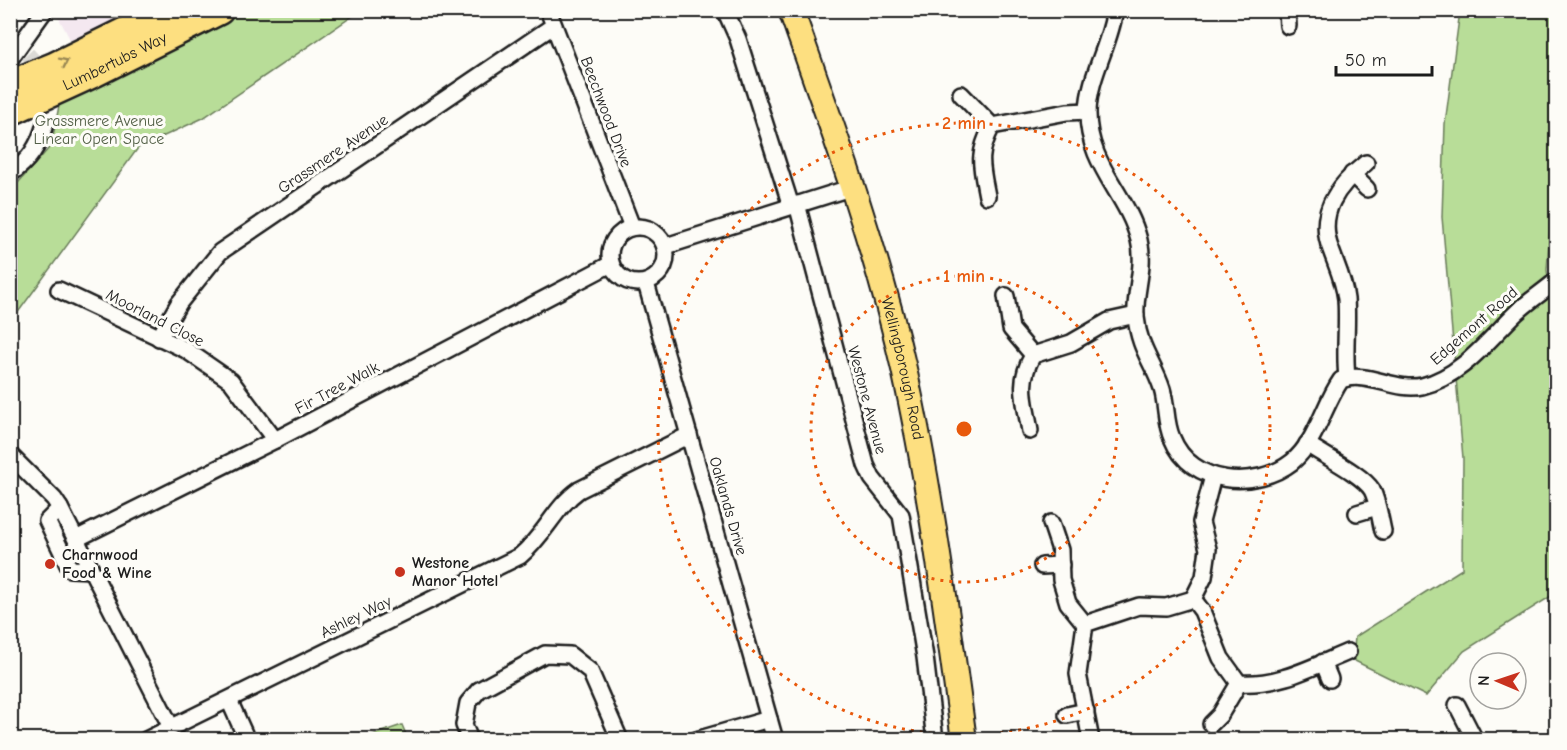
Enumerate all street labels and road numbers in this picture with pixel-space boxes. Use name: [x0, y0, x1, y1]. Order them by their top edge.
street label: Lumbertubs Way: [60, 28, 171, 95]
street label: Beechwood Drive: [577, 54, 635, 170]
street label: Grassmere Avenue: [275, 111, 391, 197]
street label: Edgemont Road: [1427, 283, 1521, 369]
street label: Moorland Close: [103, 286, 207, 350]
street label: Wellingborough Road: [877, 295, 927, 441]
street label: Westone Avenue: [844, 344, 890, 456]
street label: Fir Tree Walk: [292, 358, 382, 418]
street label: Oaklands Drive: [705, 455, 751, 557]
street label: Ashley Way: [318, 592, 395, 642]

